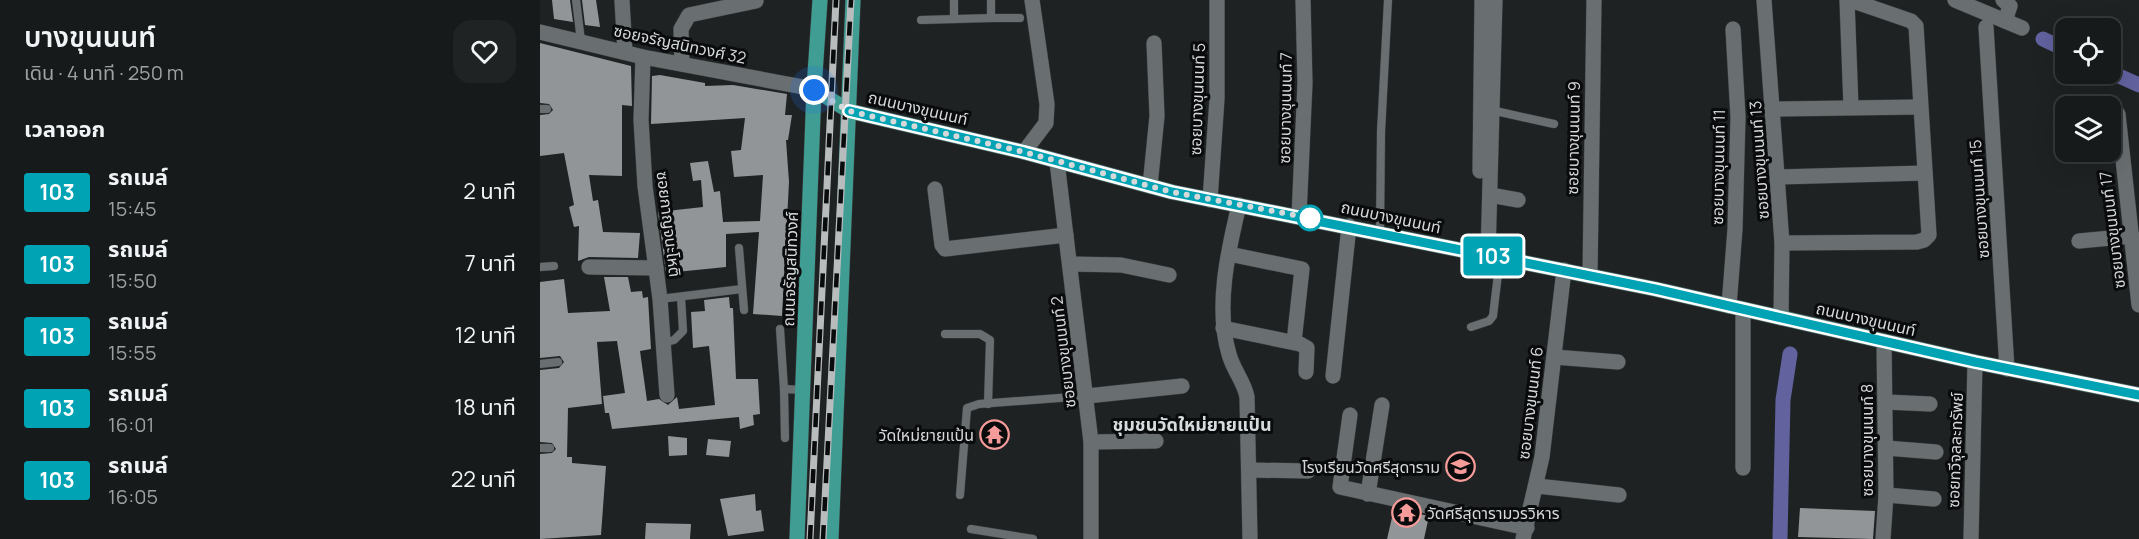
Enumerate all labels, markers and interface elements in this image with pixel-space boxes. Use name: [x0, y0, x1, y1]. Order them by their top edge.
text: บางขุนนนท์: [24, 17, 156, 55]
map controls: [2055, 18, 2121, 162]
button: locate: [2055, 18, 2121, 84]
street label: ซอยจรัญสนิทวงศ์ 32: [612, 19, 748, 69]
button: heart: [453, 20, 516, 83]
street label: ซอยบางขุนนนท์ 5: [1184, 42, 1210, 156]
street label: ซอยบางขุนนนท์ 7: [1273, 52, 1297, 164]
text: เดิน · 4 นาที · 250 m: [24, 59, 184, 86]
your location: [799, 75, 829, 105]
street label: ซอยบางขุนนนท์ 9: [1561, 81, 1585, 195]
street label: ถนนบางขุนนนท์: [866, 86, 970, 130]
button: layers: [2055, 96, 2121, 162]
street label: ซอยบางขุนนนท์ 13: [1744, 100, 1774, 220]
street label: ซอยบางขุนนนท์ 11: [1706, 109, 1730, 225]
text: เวลาออก: [24, 114, 105, 144]
street label: ซอยบางขุนนนท์ 15: [1964, 139, 1994, 259]
text: รถเมล์: [108, 162, 168, 192]
street label: ซอยกาญจนะโหติ: [652, 170, 686, 278]
street label: ซอยบางขุนนนท์ 17: [2094, 170, 2130, 290]
text: 2 นาที: [463, 176, 516, 206]
text: 103: [39, 178, 75, 206]
text: 15:45: [108, 195, 157, 222]
street label: ถนนบางขุนนนท์: [1339, 196, 1443, 238]
unlabelled marker: [1297, 205, 1323, 231]
street label: ถนนจรัญสนิทวงศ์: [777, 211, 803, 327]
text: รถเมล์: [108, 234, 168, 264]
line badge: 103: [1458, 236, 1528, 276]
text: 103: [1475, 242, 1511, 270]
text: 7 นาที: [465, 248, 516, 278]
text: 103: [39, 250, 75, 278]
text: 15:50: [108, 267, 157, 294]
street label: ซอยบางขุนนนท์ 2: [1045, 295, 1081, 409]
street label: ถนนบางขุนนนท์: [1814, 297, 1918, 341]
text: รถเมล์: [108, 306, 168, 336]
text: 12 นาที: [455, 320, 516, 350]
text: 103: [39, 322, 75, 350]
text: 15:55: [108, 339, 156, 366]
street label: ซอยบางขุนนนท์ 6: [1512, 345, 1548, 461]
text: รถเมล์: [108, 378, 168, 408]
street label: ซอยบางขุนนนท์ 8: [1856, 384, 1878, 496]
text: 18 นาที: [454, 392, 516, 422]
street label: ซอยทวีจุลละทรัพย์: [1942, 392, 1968, 508]
text: 103: [39, 394, 75, 422]
text: 16:01: [108, 411, 154, 438]
district label: ชุมชนวัดใหม่ยายแป้น: [1112, 412, 1272, 436]
temple icon: วัดใหม่ยายแป้น: [979, 419, 1011, 451]
place label: วัดใหม่ยายแป้น: [879, 424, 974, 446]
text: รถเมล์: [108, 450, 168, 480]
school or university icon: โรงเรียนวัดศรีสุดาราม: [1445, 451, 1477, 483]
place label: โรงเรียนวัดศรีสุดาราม: [1302, 456, 1440, 478]
text: 22 นาที: [451, 464, 516, 494]
text: 103: [39, 466, 75, 494]
text: 16:05: [108, 483, 158, 510]
temple icon: วัดศรีสุดารามวรวิหาร: [1390, 497, 1422, 529]
place label: วัดศรีสุดารามวรวิหาร: [1427, 502, 1560, 524]

